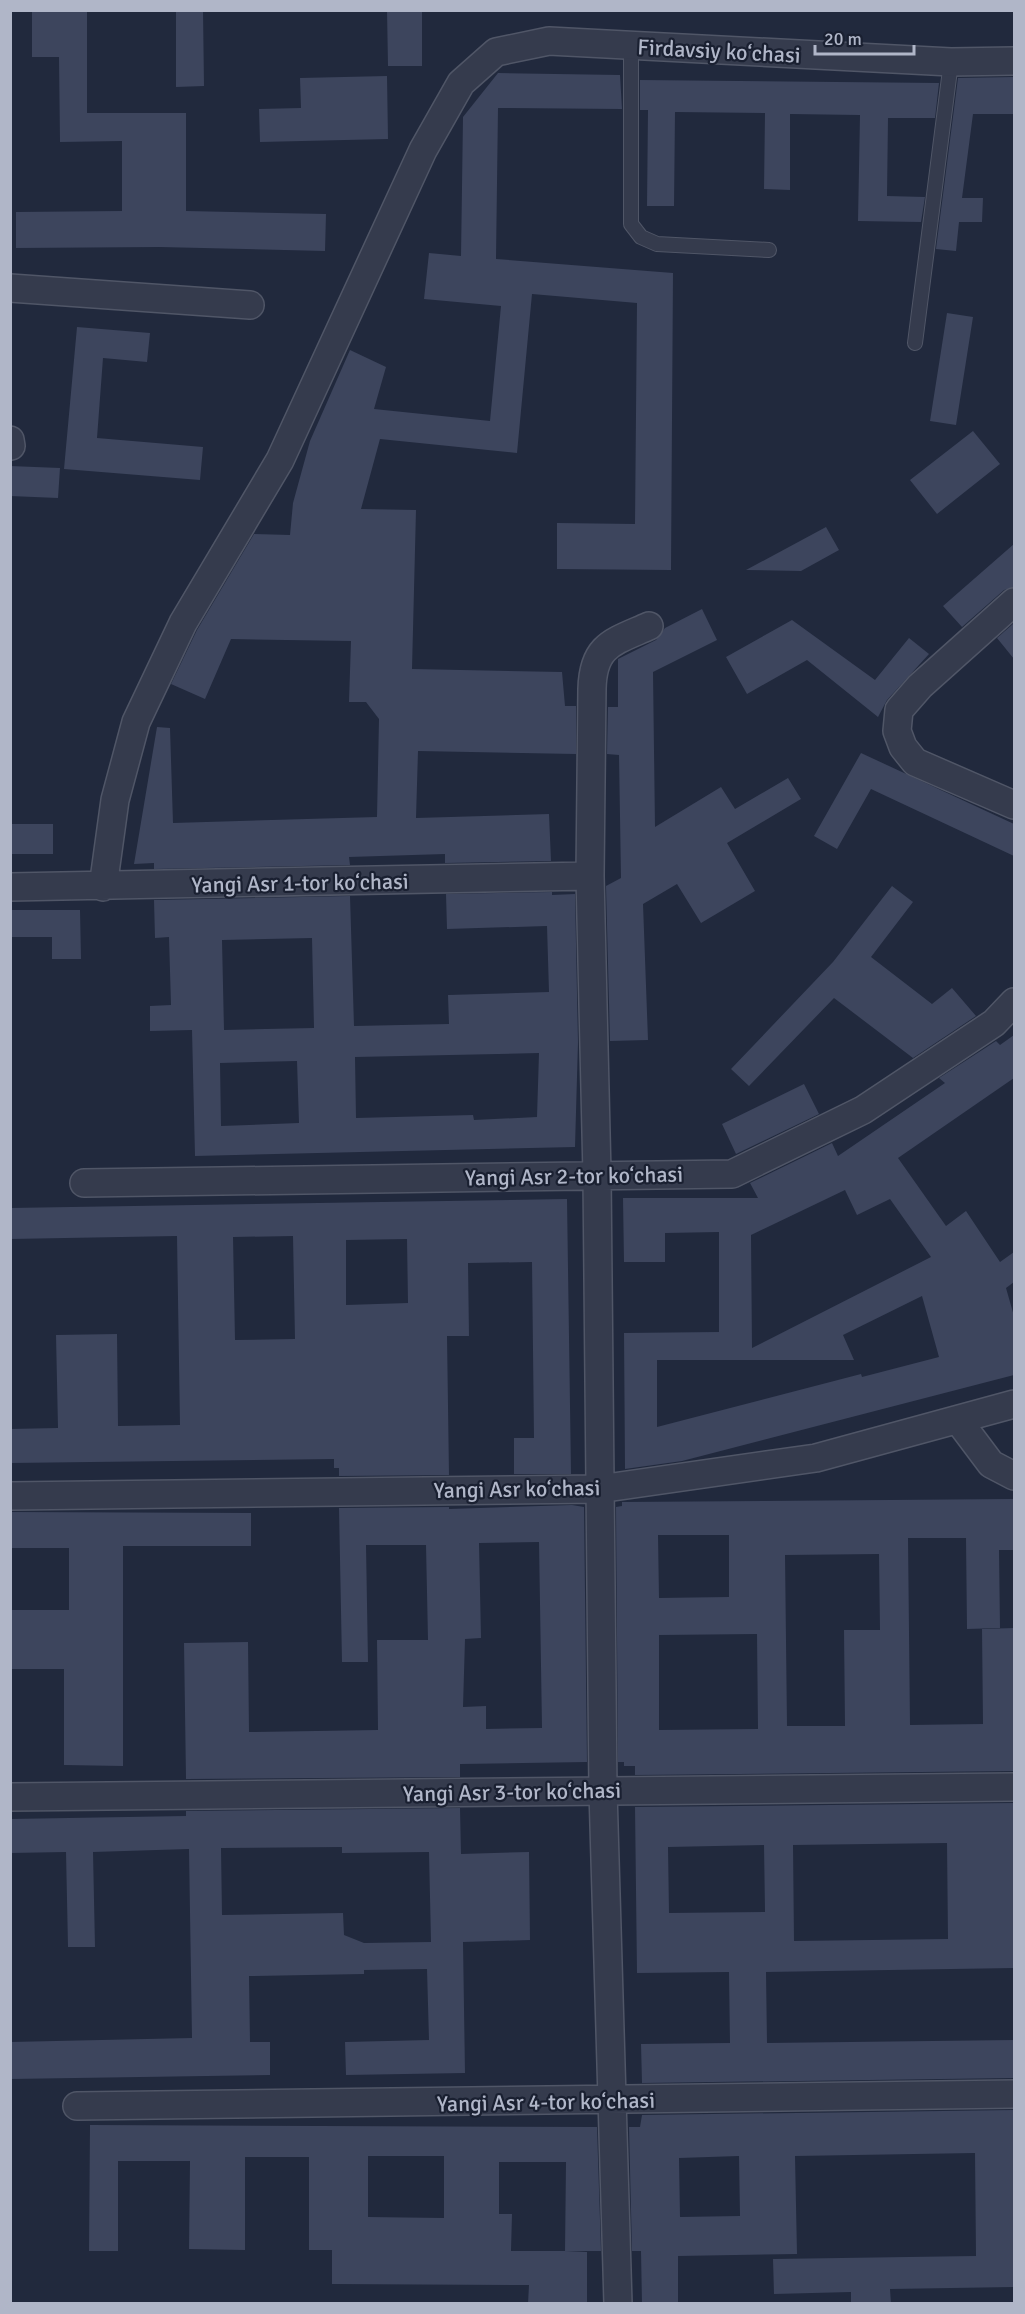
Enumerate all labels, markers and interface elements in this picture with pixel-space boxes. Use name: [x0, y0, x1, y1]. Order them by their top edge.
scale bar: [815, 18, 914, 56]
text: 20 m: [824, 28, 862, 50]
street label: Firdavsiy koʻchasi: [637, 33, 801, 69]
street label: Yangi Asr 1-tor koʻchasi: [191, 868, 409, 898]
street label: Yangi Asr 2-tor koʻchasi: [465, 1161, 683, 1191]
street label: Yangi Asr koʻchasi: [433, 1474, 601, 1504]
street label: Yangi Asr 3-tor koʻchasi: [403, 1777, 621, 1807]
street label: Yangi Asr 4-tor koʻchasi: [437, 2087, 655, 2117]

